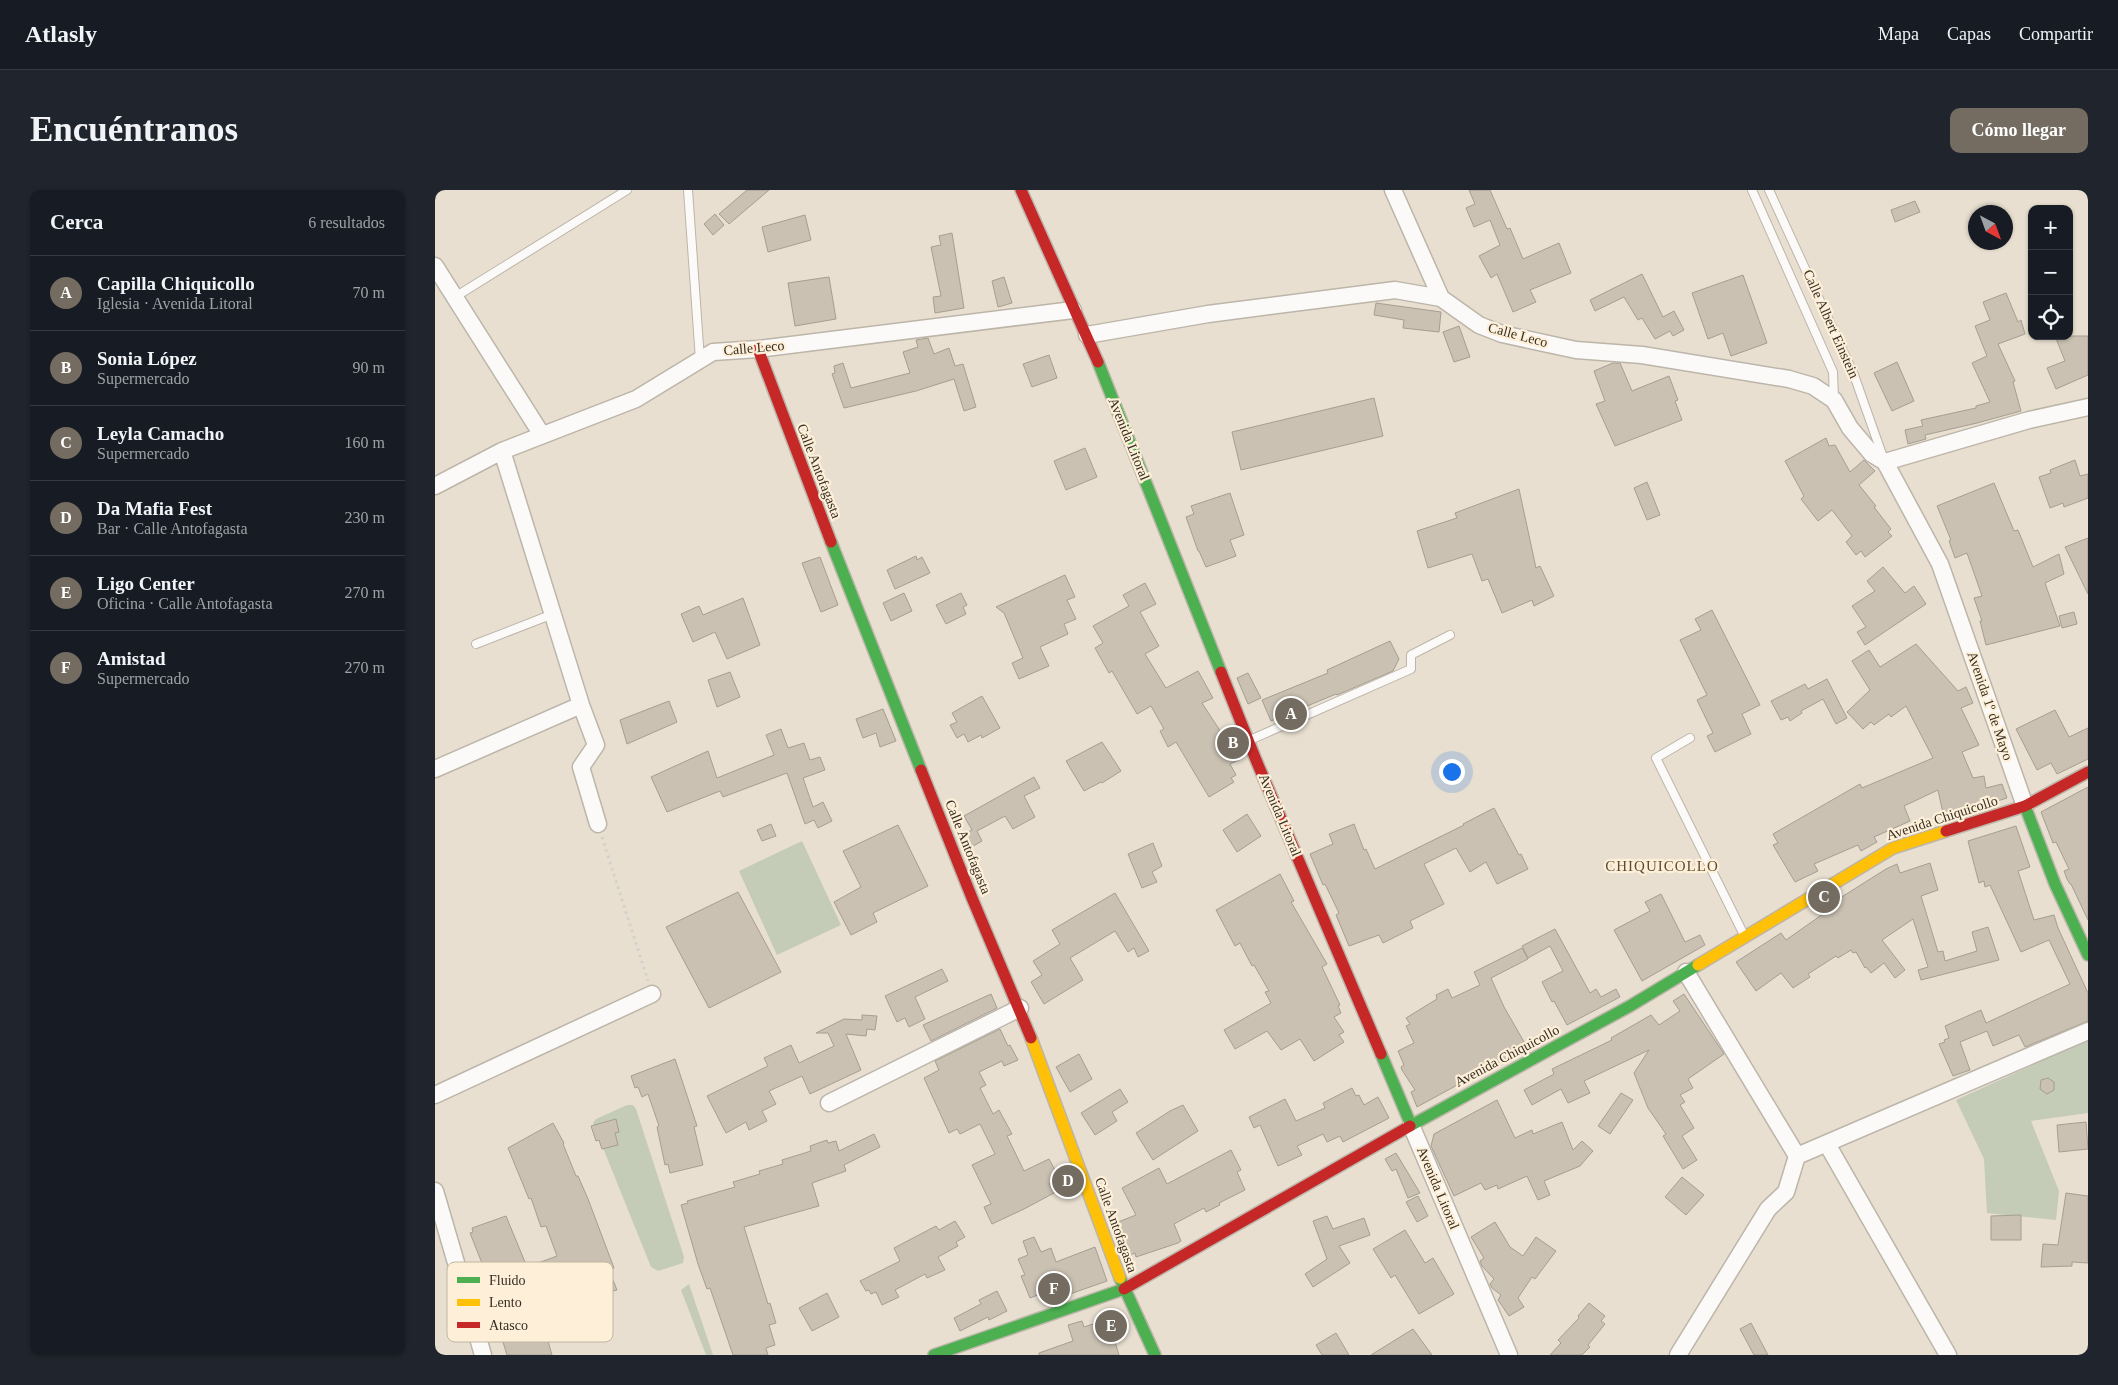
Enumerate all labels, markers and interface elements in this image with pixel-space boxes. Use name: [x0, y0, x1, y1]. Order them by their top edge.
text: Atlasly: [25, 21, 97, 47]
text: Mapa: [1878, 24, 1919, 44]
text: Capas: [1947, 24, 1991, 44]
text: Compartir: [2019, 24, 2093, 44]
button: Cómo llegar: [1950, 108, 2088, 153]
text: Encuéntranos: [30, 110, 238, 149]
north arrow: [1968, 205, 2013, 250]
map controls: [2028, 205, 2073, 340]
button: +: [2028, 205, 2073, 250]
text: Cerca: [50, 210, 103, 234]
text: 6 resultados: [308, 214, 385, 231]
button: −: [2028, 250, 2073, 295]
street label: Calle Albert Einstein: [1800, 267, 1862, 381]
text: Capilla Chiquicollo: [97, 273, 255, 294]
text: A: [60, 284, 72, 301]
text: 70 m: [353, 284, 385, 301]
text: Iglesia · Avenida Litoral: [97, 295, 253, 312]
button: locate: [2028, 295, 2073, 340]
street label: Calle Leco: [1487, 320, 1549, 350]
street label: Calle Leco: [723, 338, 785, 358]
text: Sonia López: [97, 348, 197, 369]
text: B: [61, 359, 71, 376]
text: 90 m: [353, 359, 385, 376]
text: Supermercado: [97, 370, 189, 387]
street label: Avenida Litoral: [1106, 395, 1152, 483]
street label: Calle Antofagasta: [794, 422, 844, 521]
text: Leyla Camacho: [97, 423, 224, 444]
text: C: [60, 434, 72, 451]
text: 160 m: [345, 434, 385, 451]
text: Supermercado: [97, 445, 189, 462]
text: Da Mafia Fest: [97, 498, 212, 519]
text: D: [60, 509, 72, 526]
text: 230 m: [345, 509, 385, 526]
text: Bar · Calle Antofagasta: [97, 520, 248, 537]
text: Ligo Center: [97, 573, 195, 594]
text: E: [61, 584, 71, 601]
text: 270 m: [345, 584, 385, 601]
text: Oficina · Calle Antofagasta: [97, 595, 273, 612]
text: Amistad: [97, 648, 166, 669]
street label: Avenida 1º de Mayo: [1964, 650, 2016, 762]
text: F: [61, 659, 71, 676]
text: 270 m: [345, 659, 385, 676]
text: Supermercado: [97, 670, 189, 687]
pin: A: [1275, 695, 1307, 733]
pin: B: [1217, 724, 1249, 762]
your location: [1439, 759, 1465, 785]
street label: Avenida Litoral: [1256, 772, 1304, 859]
street label: Avenida Chiquicollo: [1885, 793, 1999, 843]
street label: Calle Antofagasta: [942, 798, 994, 897]
district label: CHIQUICOLLO: [1605, 858, 1719, 874]
pin: C: [1808, 878, 1840, 916]
street label: Avenida Chiquicollo: [1452, 1022, 1562, 1090]
street label: Avenida Litoral: [1414, 1145, 1462, 1232]
pin: D: [1052, 1162, 1084, 1200]
street label: Calle Antofagasta: [1092, 1175, 1140, 1275]
legend: [447, 1262, 613, 1342]
pin: F: [1038, 1270, 1070, 1308]
text: Fluido: [489, 1273, 526, 1288]
text: Lento: [489, 1295, 522, 1310]
pin: E: [1095, 1307, 1127, 1345]
text: Atasco: [489, 1318, 528, 1333]

